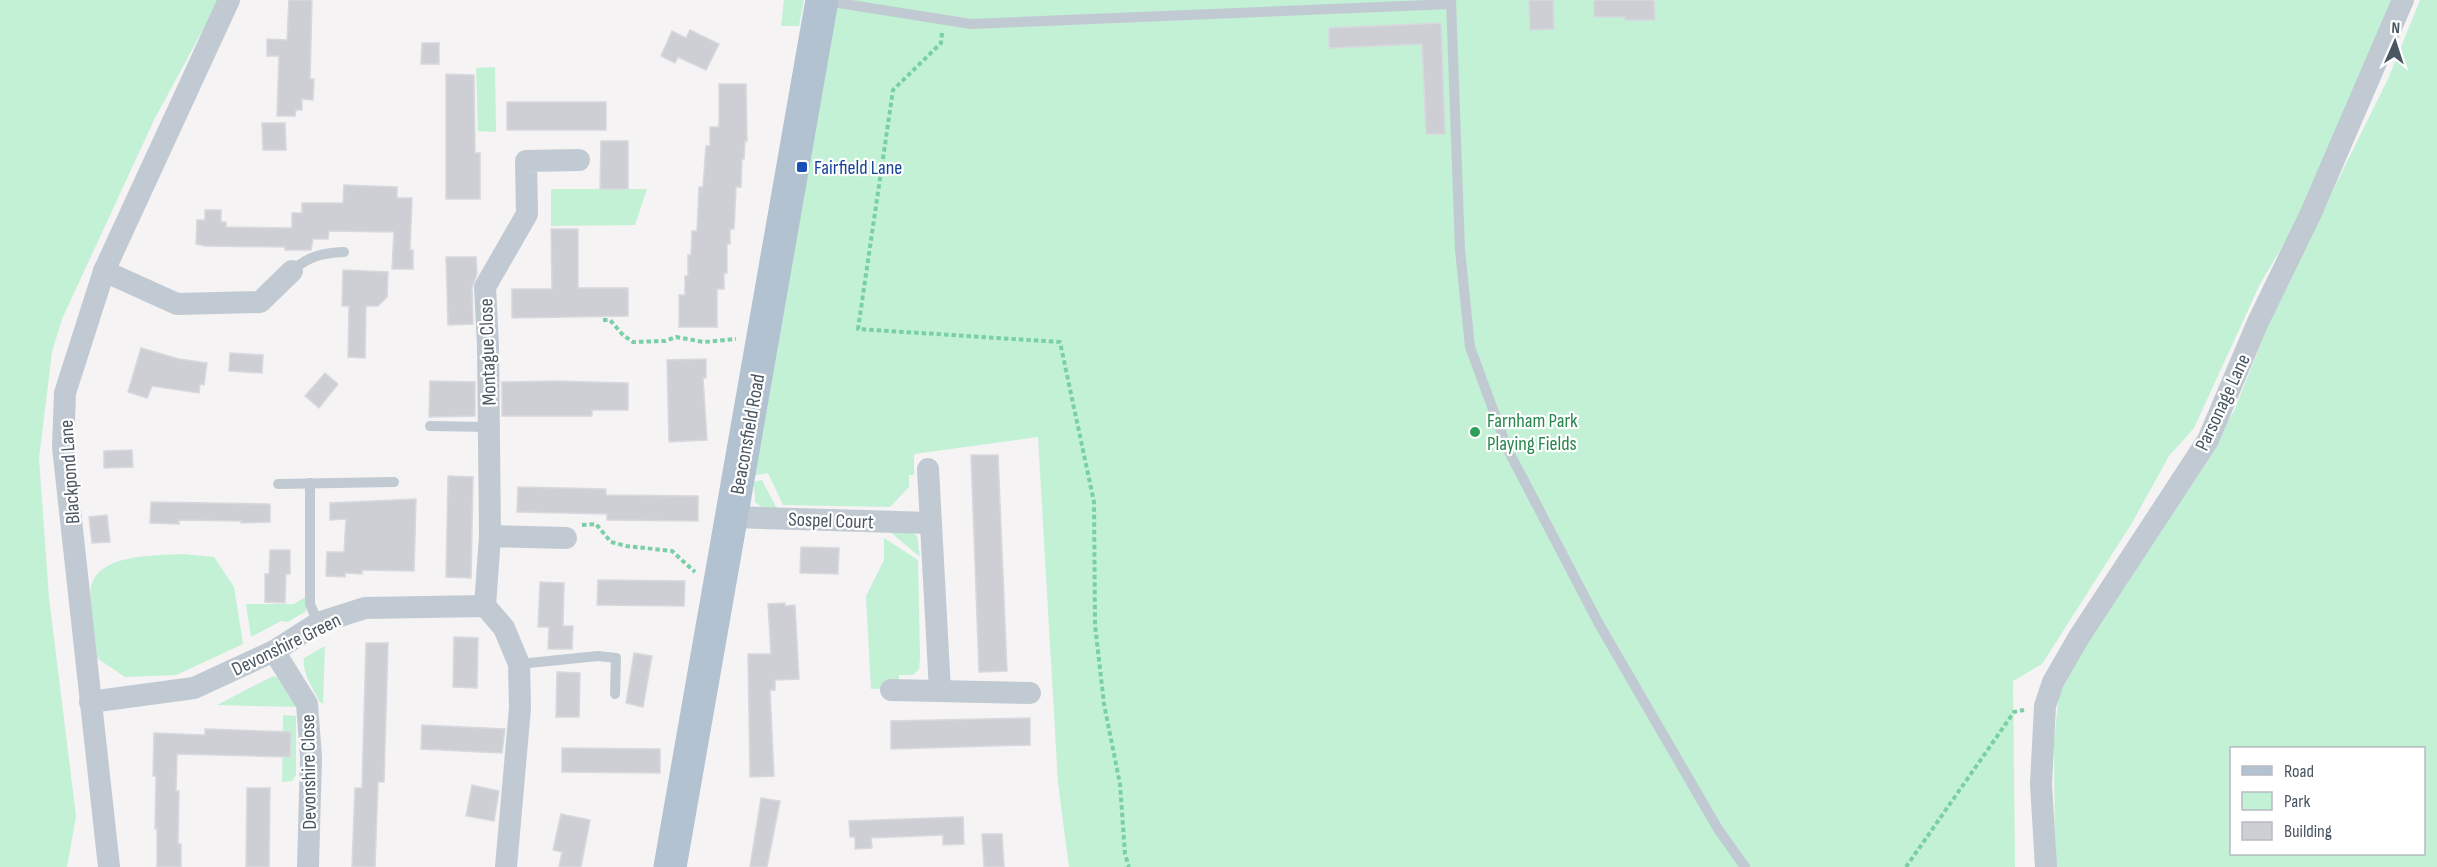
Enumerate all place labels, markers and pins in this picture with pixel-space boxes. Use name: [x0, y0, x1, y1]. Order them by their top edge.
place label: Fairfield Lane: [814, 156, 902, 180]
marker: Fairfield Lane: [795, 160, 809, 174]
place label: Farnham Park Playing Fields: [1487, 409, 1578, 456]
marker: Farnham Park Playing Fields: [1468, 425, 1482, 439]

